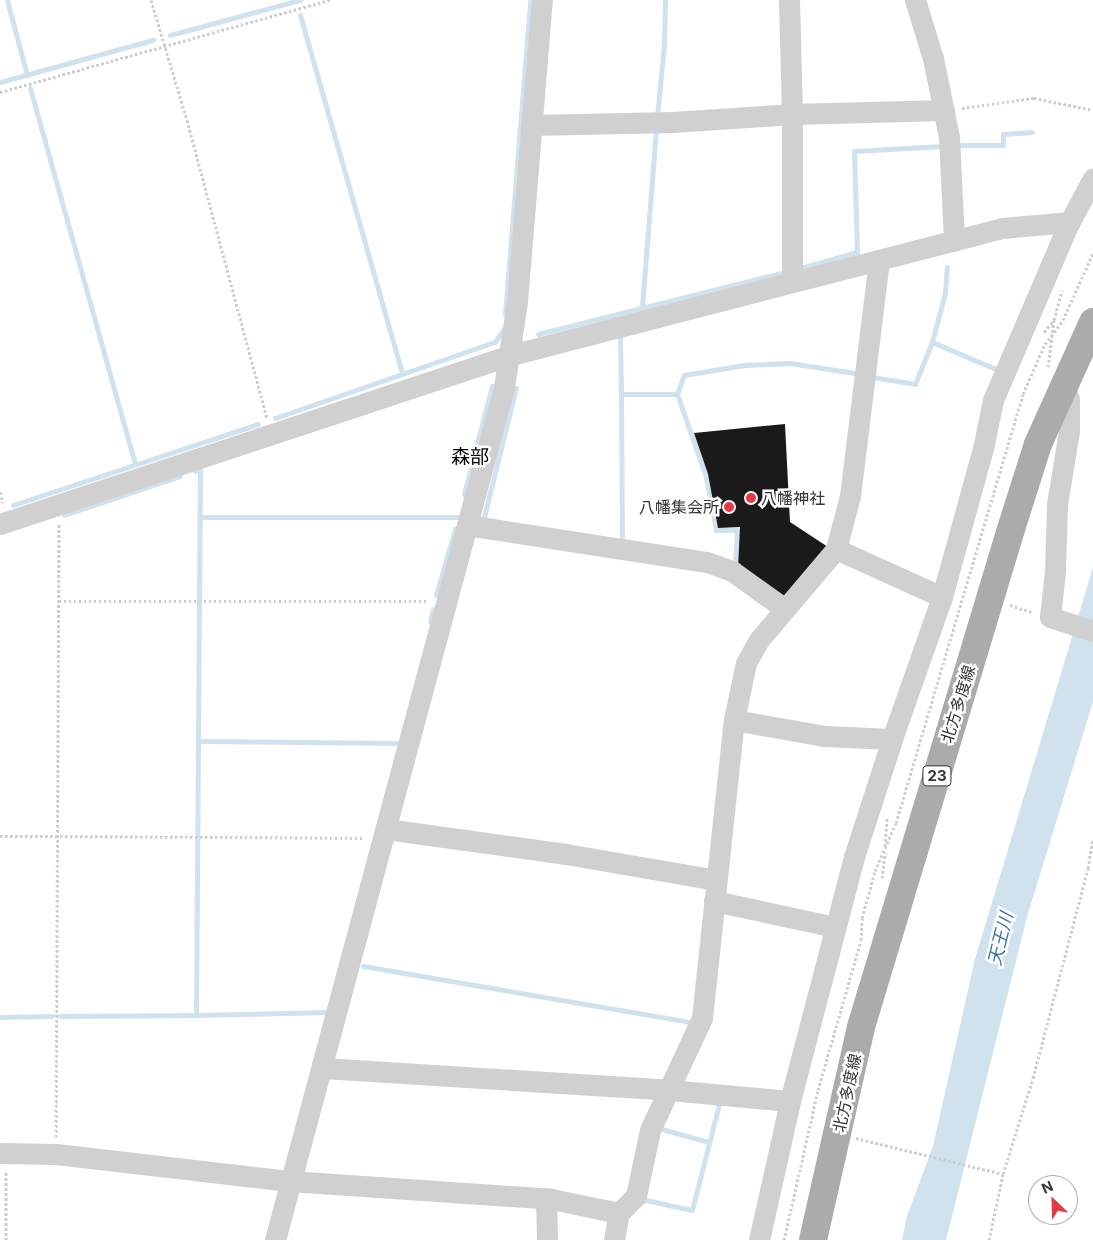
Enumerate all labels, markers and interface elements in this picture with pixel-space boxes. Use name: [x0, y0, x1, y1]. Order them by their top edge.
district label: 森部: [451, 446, 489, 468]
place label: 八幡神社: [761, 488, 825, 508]
marker: 八幡神社: [745, 492, 757, 504]
place label: 八幡集会所: [639, 497, 719, 517]
marker: 八幡集会所: [723, 501, 735, 513]
street label: 北方多度線: [937, 663, 979, 745]
road number: 23: [922, 764, 952, 788]
water label: 天王川: [984, 910, 1018, 968]
street label: 北方多度線: [829, 1052, 865, 1134]
north arrow: [1028, 1175, 1078, 1225]
text: N: [1039, 1177, 1055, 1197]

